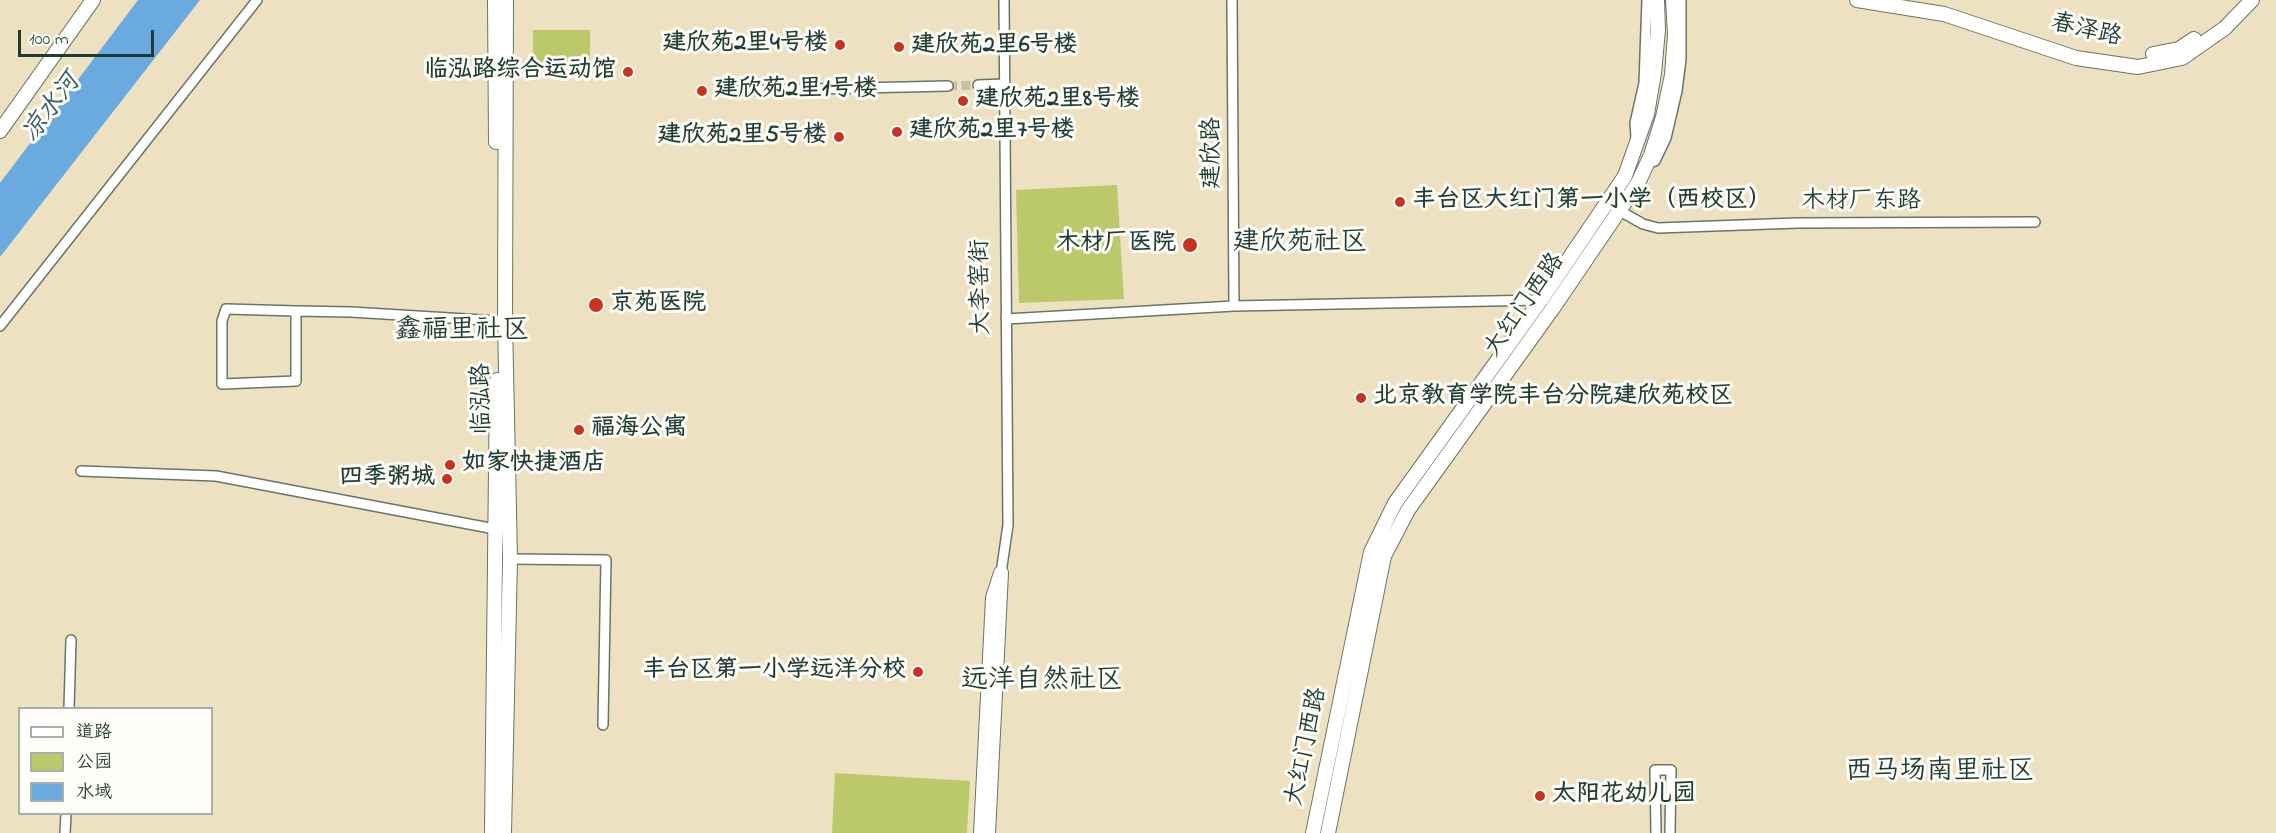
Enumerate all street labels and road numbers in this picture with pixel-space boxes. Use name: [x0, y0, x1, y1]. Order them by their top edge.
street label: 春泽路: [2048, 10, 2124, 54]
street label: 建欣路: [1200, 117, 1228, 189]
street label: 木材厂东路: [1801, 189, 1921, 217]
street label: 大李窑街: [968, 239, 998, 335]
street label: 大红门西路: [1480, 249, 1572, 363]
street label: 临泓路: [469, 363, 499, 435]
street label: 大红门西路: [1281, 685, 1335, 809]

